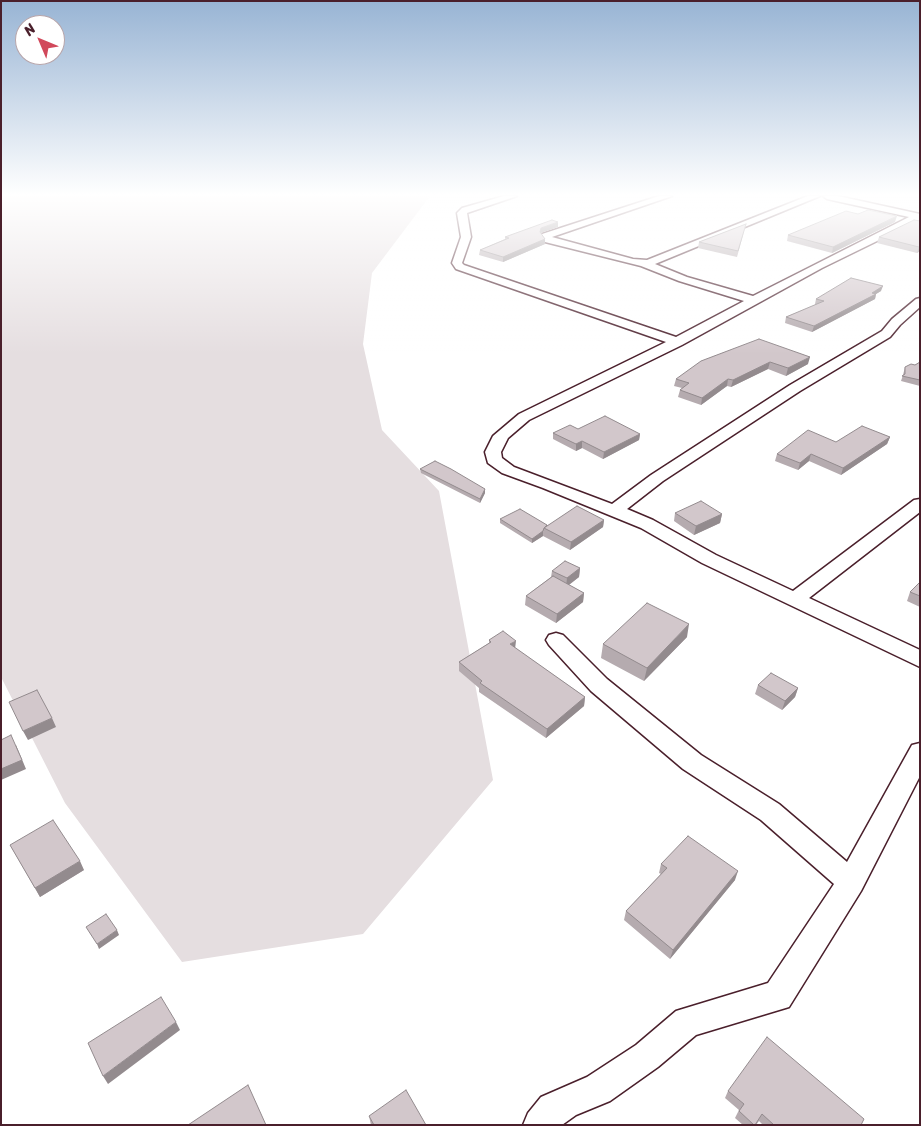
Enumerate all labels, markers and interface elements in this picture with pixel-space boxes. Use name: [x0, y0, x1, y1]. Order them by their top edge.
north arrow: [15, 15, 65, 65]
text: N: [17, 17, 42, 42]

